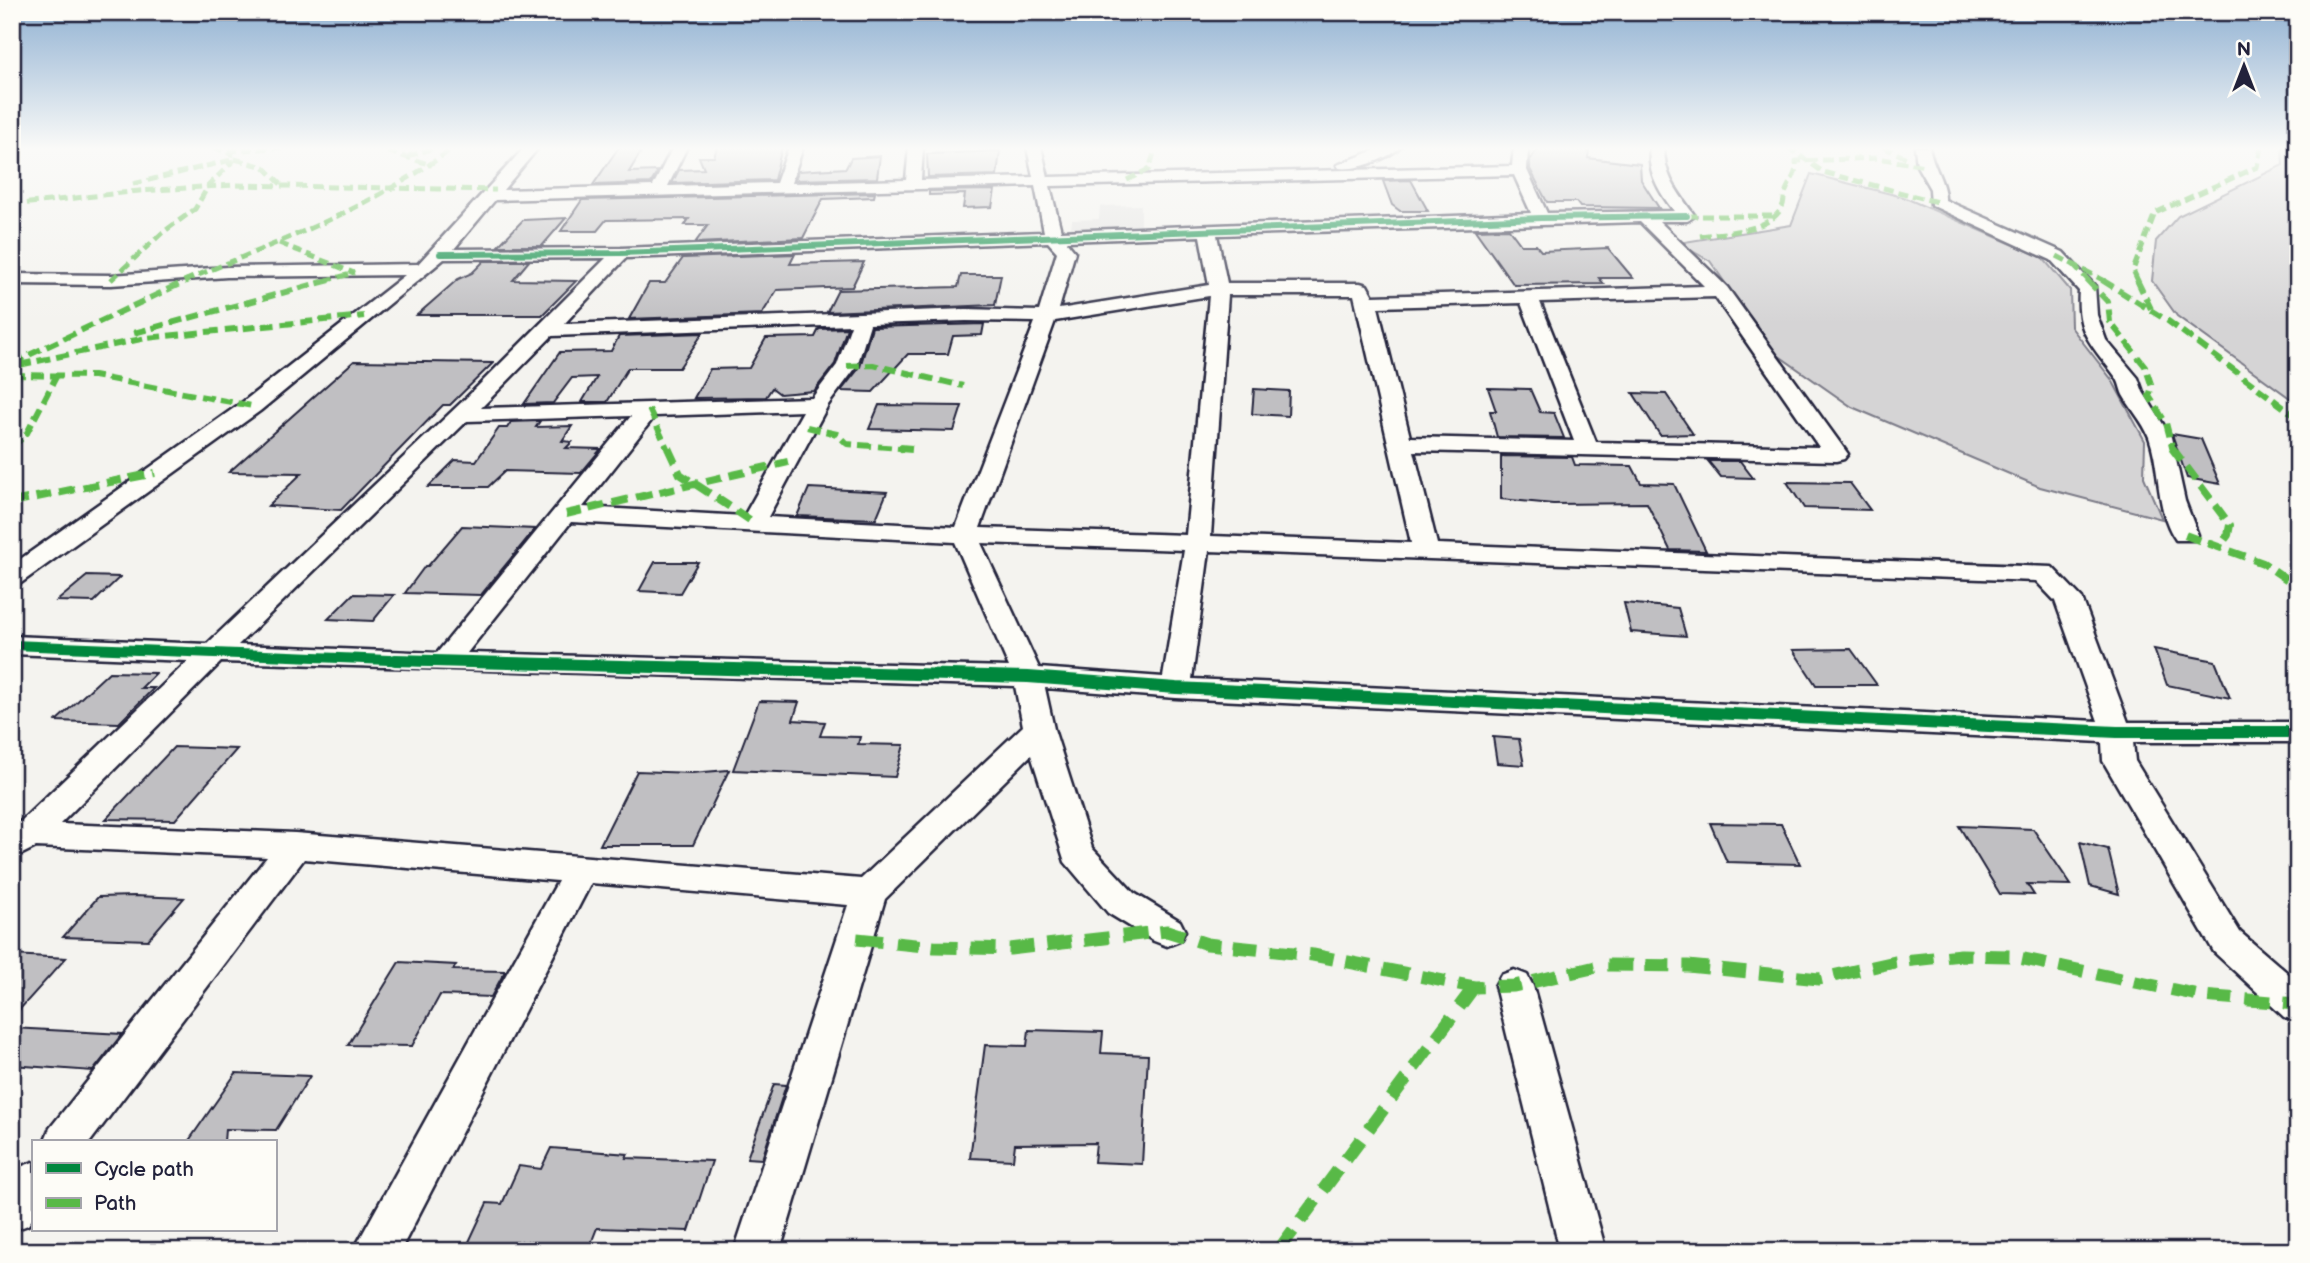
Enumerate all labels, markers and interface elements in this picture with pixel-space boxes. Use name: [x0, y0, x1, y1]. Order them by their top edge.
north arrow: [2208, 32, 2278, 102]
text: N: [2237, 39, 2251, 62]
legend: [32, 1140, 276, 1232]
text: Cycle path: [94, 1157, 194, 1182]
text: Path: [94, 1191, 136, 1216]

